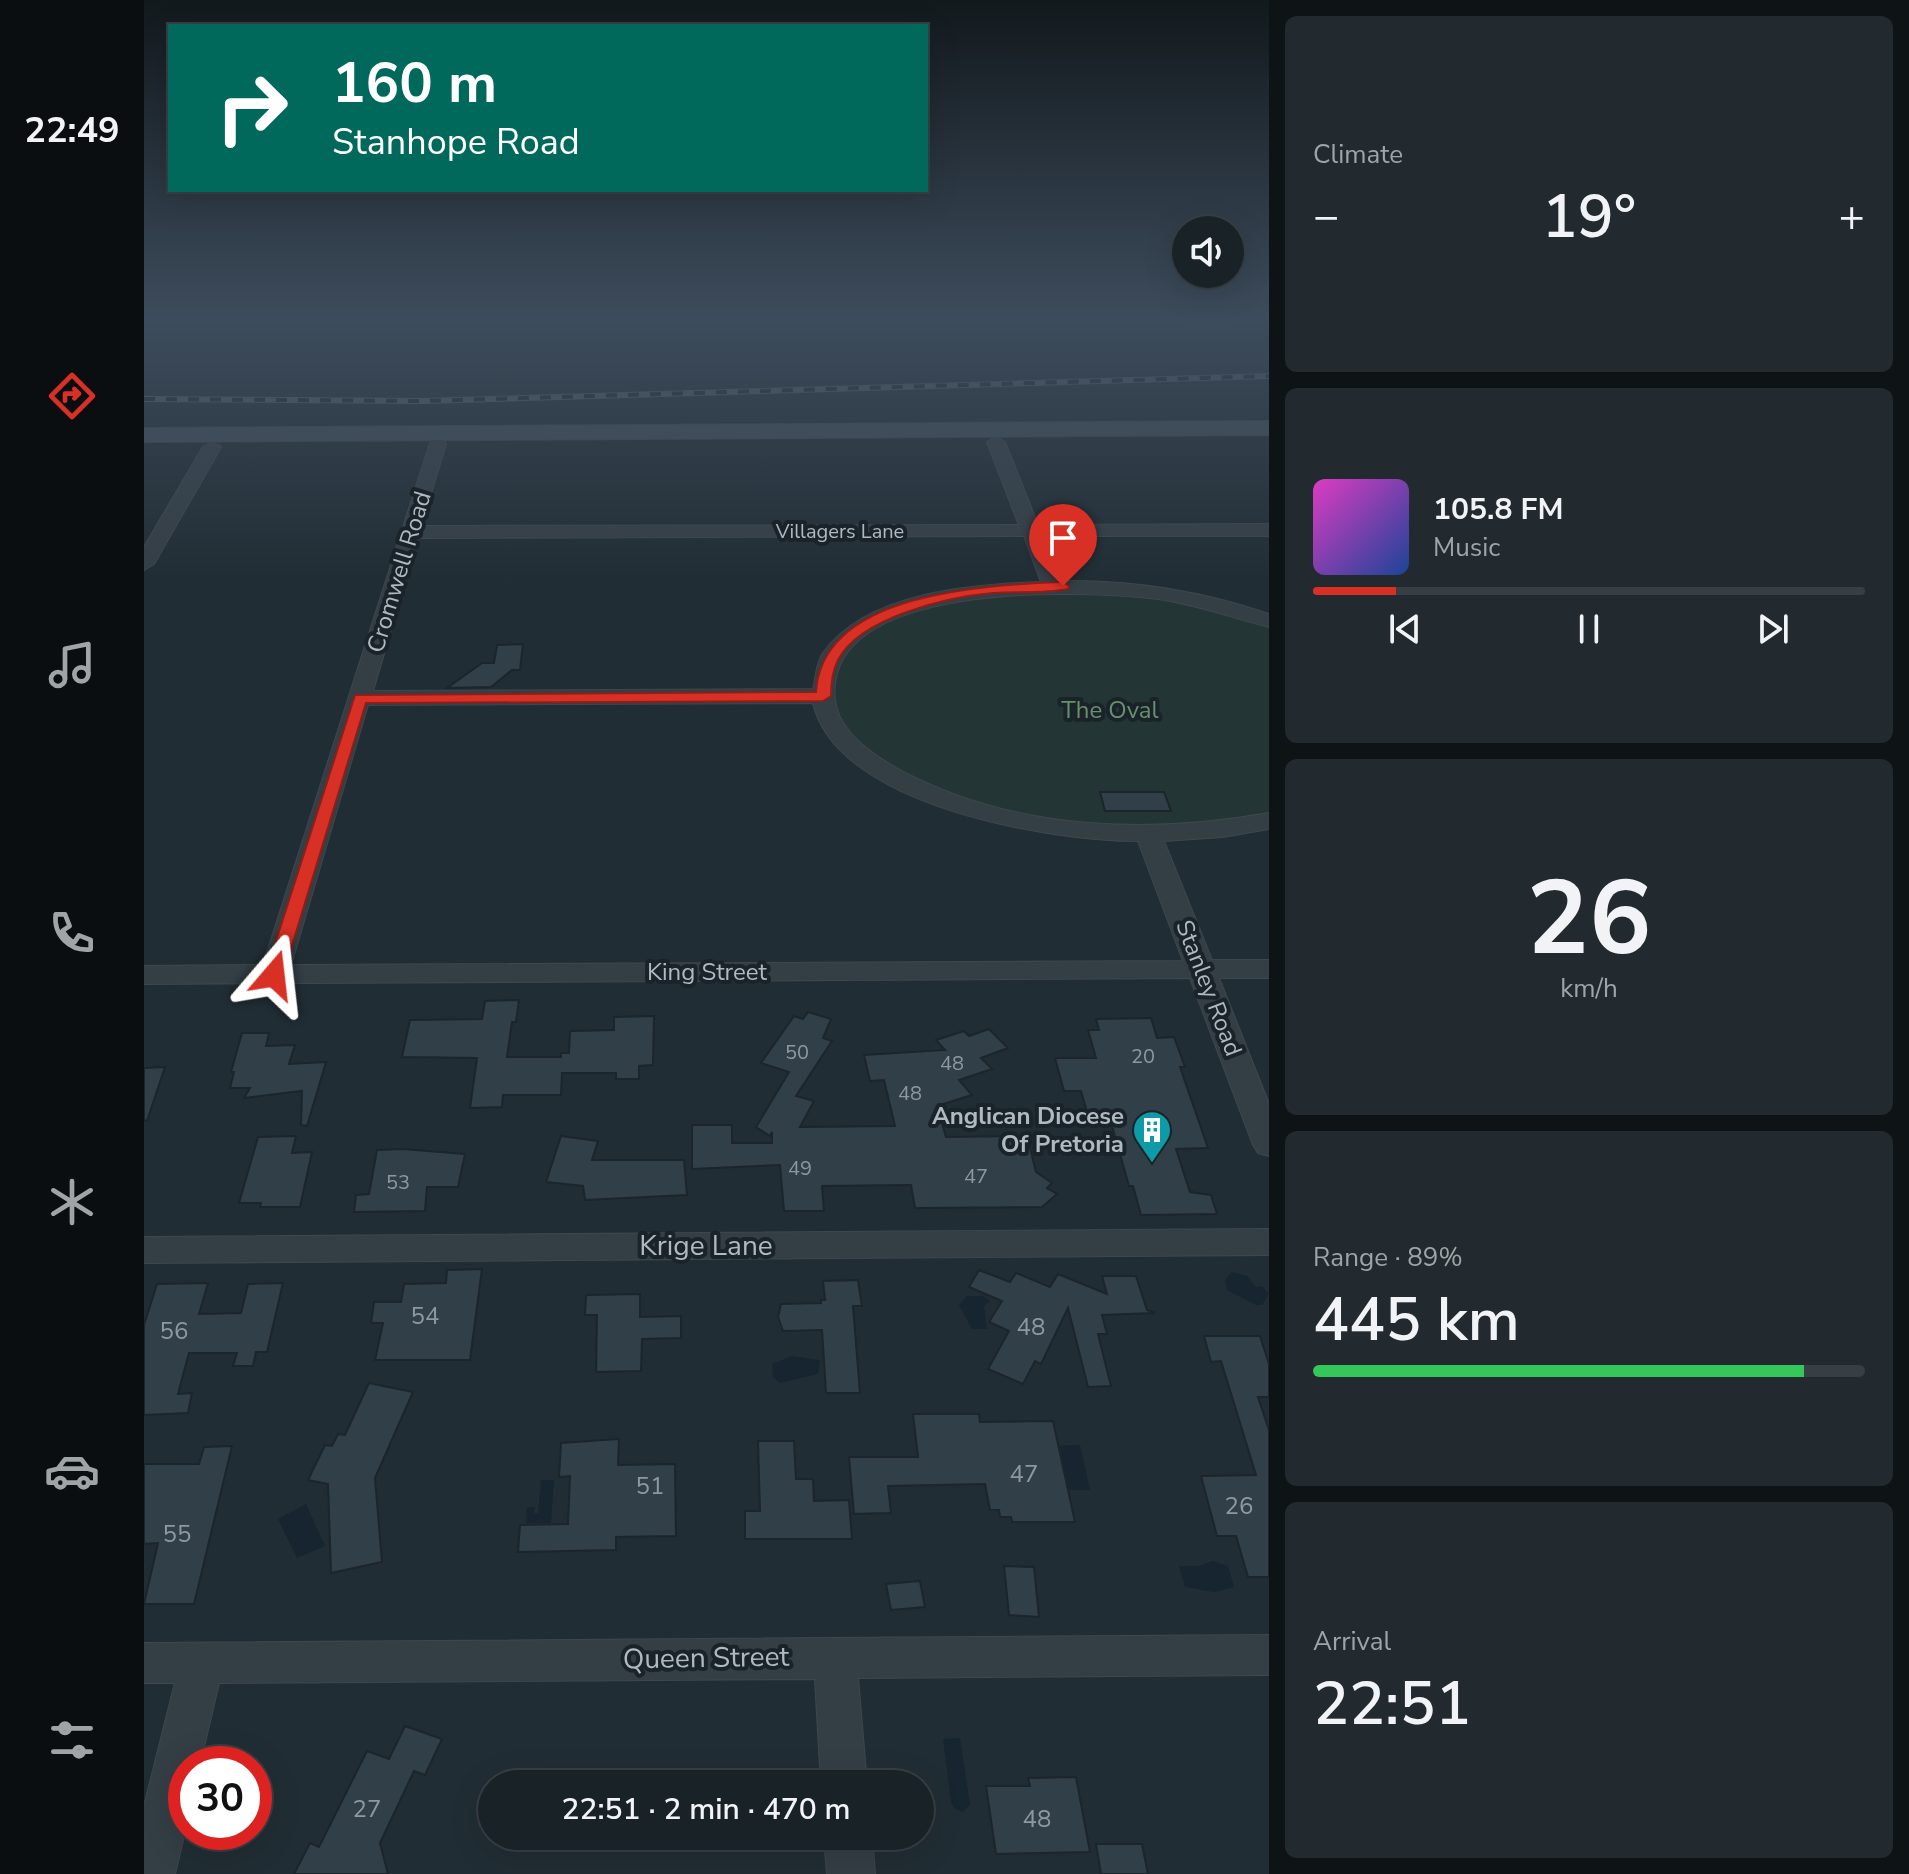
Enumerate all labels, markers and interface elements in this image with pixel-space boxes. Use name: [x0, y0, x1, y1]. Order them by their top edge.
text: 160 m: [332, 45, 497, 122]
icon: right: [200, 56, 304, 160]
text: 22:49: [24, 106, 120, 155]
text: Stanhope Road: [332, 118, 580, 167]
text: Climate: [1313, 137, 1403, 172]
text: 19°: [1542, 176, 1636, 258]
text: −: [1313, 187, 1339, 247]
text: +: [1839, 187, 1865, 247]
map controls: [1172, 216, 1244, 288]
button: sound: [1172, 216, 1244, 288]
icon: directions: [44, 368, 100, 424]
street label: Cromwell Road: [359, 487, 439, 657]
text: 105.8 FM: [1433, 489, 1563, 530]
pin: [1029, 504, 1097, 586]
icon: arrive: [1041, 516, 1085, 560]
street label: Villagers Lane: [775, 518, 904, 545]
text: Music: [1433, 530, 1500, 565]
icon: previous: [1383, 607, 1427, 651]
icon: pause: [1567, 607, 1611, 651]
icon: next: [1751, 607, 1795, 651]
icon: music: [44, 637, 100, 693]
park label: The Oval: [1061, 694, 1159, 726]
text: 26: [1527, 848, 1651, 990]
icon: phone: [44, 905, 100, 961]
street label: Stanley Road: [1168, 915, 1250, 1061]
position arrow: [232, 933, 316, 1017]
street label: King Street: [647, 956, 768, 988]
text: km/h: [1560, 971, 1618, 1006]
house number: 50: [785, 1039, 809, 1066]
house number: 20: [1131, 1043, 1155, 1070]
house number: 48: [940, 1050, 964, 1077]
house number: 48: [898, 1080, 922, 1107]
place label: Anglican Diocese Of Pretoria: [932, 1100, 1124, 1160]
building icon: Anglican Diocese Of Pretoria: [1131, 1109, 1173, 1164]
house number: 49: [788, 1155, 812, 1182]
house number: 47: [964, 1163, 988, 1190]
house number: 53: [386, 1169, 410, 1196]
icon: climate: [44, 1174, 100, 1230]
street label: Krige Lane: [639, 1227, 773, 1265]
text: Range · 89%: [1313, 1240, 1463, 1275]
text: 445 km: [1313, 1279, 1520, 1361]
house number: 54: [411, 1300, 439, 1332]
house number: 48: [1017, 1311, 1045, 1343]
house number: 56: [160, 1315, 188, 1347]
icon: car: [44, 1443, 100, 1499]
house number: 47: [1010, 1458, 1038, 1490]
house number: 51: [636, 1470, 664, 1502]
house number: 26: [1225, 1490, 1253, 1522]
house number: 55: [163, 1518, 191, 1550]
text: Arrival: [1313, 1624, 1391, 1659]
street label: Queen Street: [622, 1638, 790, 1678]
text: 22:51: [1313, 1663, 1471, 1745]
icon: filters: [44, 1712, 100, 1768]
speed limit sign: 30: [168, 1746, 272, 1850]
text: 22:51 · 2 min · 470 m: [561, 1789, 851, 1830]
house number: 27: [353, 1793, 381, 1825]
house number: 48: [1023, 1803, 1051, 1835]

